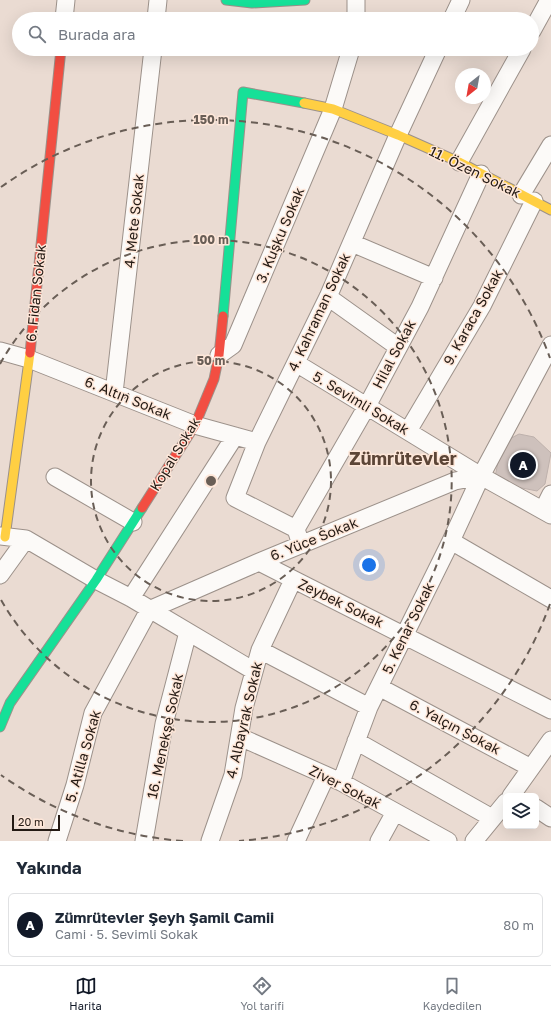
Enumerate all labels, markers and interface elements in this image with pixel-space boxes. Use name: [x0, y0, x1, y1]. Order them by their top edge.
search box: [12, 12, 539, 56]
icon: search: [26, 23, 48, 45]
text: Burada ara: [58, 25, 135, 43]
north arrow: [455, 68, 491, 104]
text: 150 m: [194, 112, 228, 127]
street label: 11. Özen Sokak: [427, 142, 524, 201]
street label: 4. Mete Sokak: [120, 173, 147, 269]
street label: 3. Kuşku Sokak: [252, 184, 307, 285]
text: 100 m: [193, 232, 229, 247]
street label: 6. Fidan Sokak: [22, 243, 49, 342]
street label: 4. Kahraman Sokak: [284, 250, 354, 374]
street label: 9. Karaca Sokak: [439, 266, 506, 368]
street label: Hilal Sokak: [368, 316, 419, 391]
text: 50 m: [197, 353, 225, 368]
street label: 5. Sevimli Sokak: [310, 367, 413, 438]
street label: 6. Altın Sokak: [82, 372, 174, 423]
street label: Kopal Sokak: [146, 414, 203, 494]
district label: Zümrütevler: [349, 447, 457, 469]
pin: A: [510, 450, 536, 480]
centre of rings: [204, 474, 218, 488]
street label: 6. Yüce Sokak: [268, 513, 360, 564]
your location: [359, 555, 379, 575]
street label: Zeybek Sokak: [296, 575, 387, 631]
street label: 5. Kenar Sokak: [378, 579, 437, 676]
street label: 4. Albayrak Sokak: [222, 660, 265, 780]
street label: 16. Menekşe Sokak: [143, 672, 186, 800]
street label: 6. Yalçın Sokak: [407, 695, 504, 758]
street label: 5. Atilla Sokak: [61, 708, 104, 804]
street label: Ziver Sokak: [307, 761, 384, 812]
map controls: [503, 793, 539, 829]
button: layers: [503, 793, 539, 829]
scale bar: [12, 813, 60, 832]
text: 20 m: [18, 815, 44, 828]
text: Yakında: [16, 857, 82, 878]
text: Zümrütevler Şeyh Şamil Camii: [55, 908, 274, 926]
text: A: [25, 917, 35, 933]
text: 80 m: [503, 917, 534, 933]
text: Cami · 5. Sevimli Sokak: [55, 926, 198, 942]
tab: Harita: [69, 975, 102, 1012]
tab: Yol tarifi: [240, 975, 284, 1012]
tab: Kaydedilen: [423, 975, 482, 1012]

